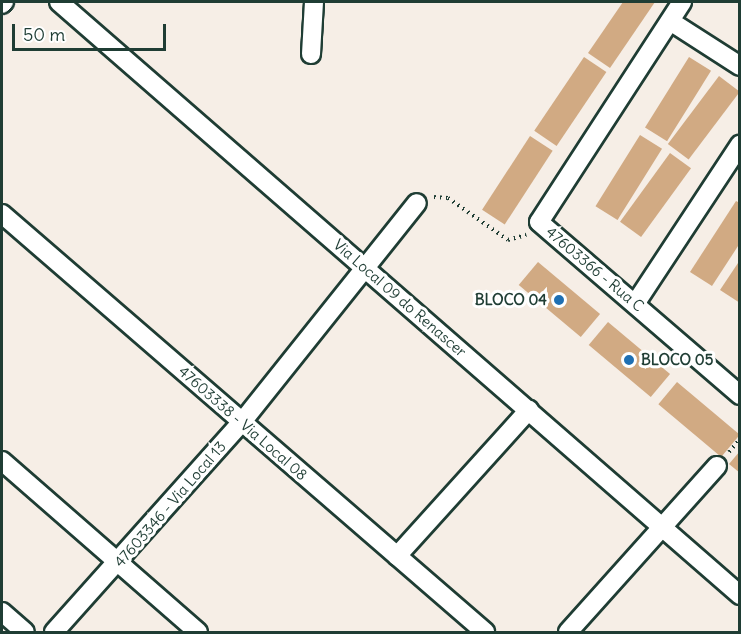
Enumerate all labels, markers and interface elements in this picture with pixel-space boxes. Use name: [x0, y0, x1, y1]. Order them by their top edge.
scale bar: [15, 12, 170, 50]
text: 50 m: [23, 23, 65, 46]
street label: 47603366 - Rua C: [542, 223, 648, 315]
street label: Via Local 09 do Renascer: [330, 235, 470, 361]
place label: BLOCO 04: [475, 291, 547, 309]
marker: BLOCO 04: [552, 293, 566, 307]
place label: BLOCO 05: [641, 351, 713, 369]
marker: BLOCO 05: [622, 353, 636, 367]
street label: 47603338 - Via Local 08: [175, 362, 311, 484]
street label: 47603346 - Via Local 13: [110, 437, 230, 571]

